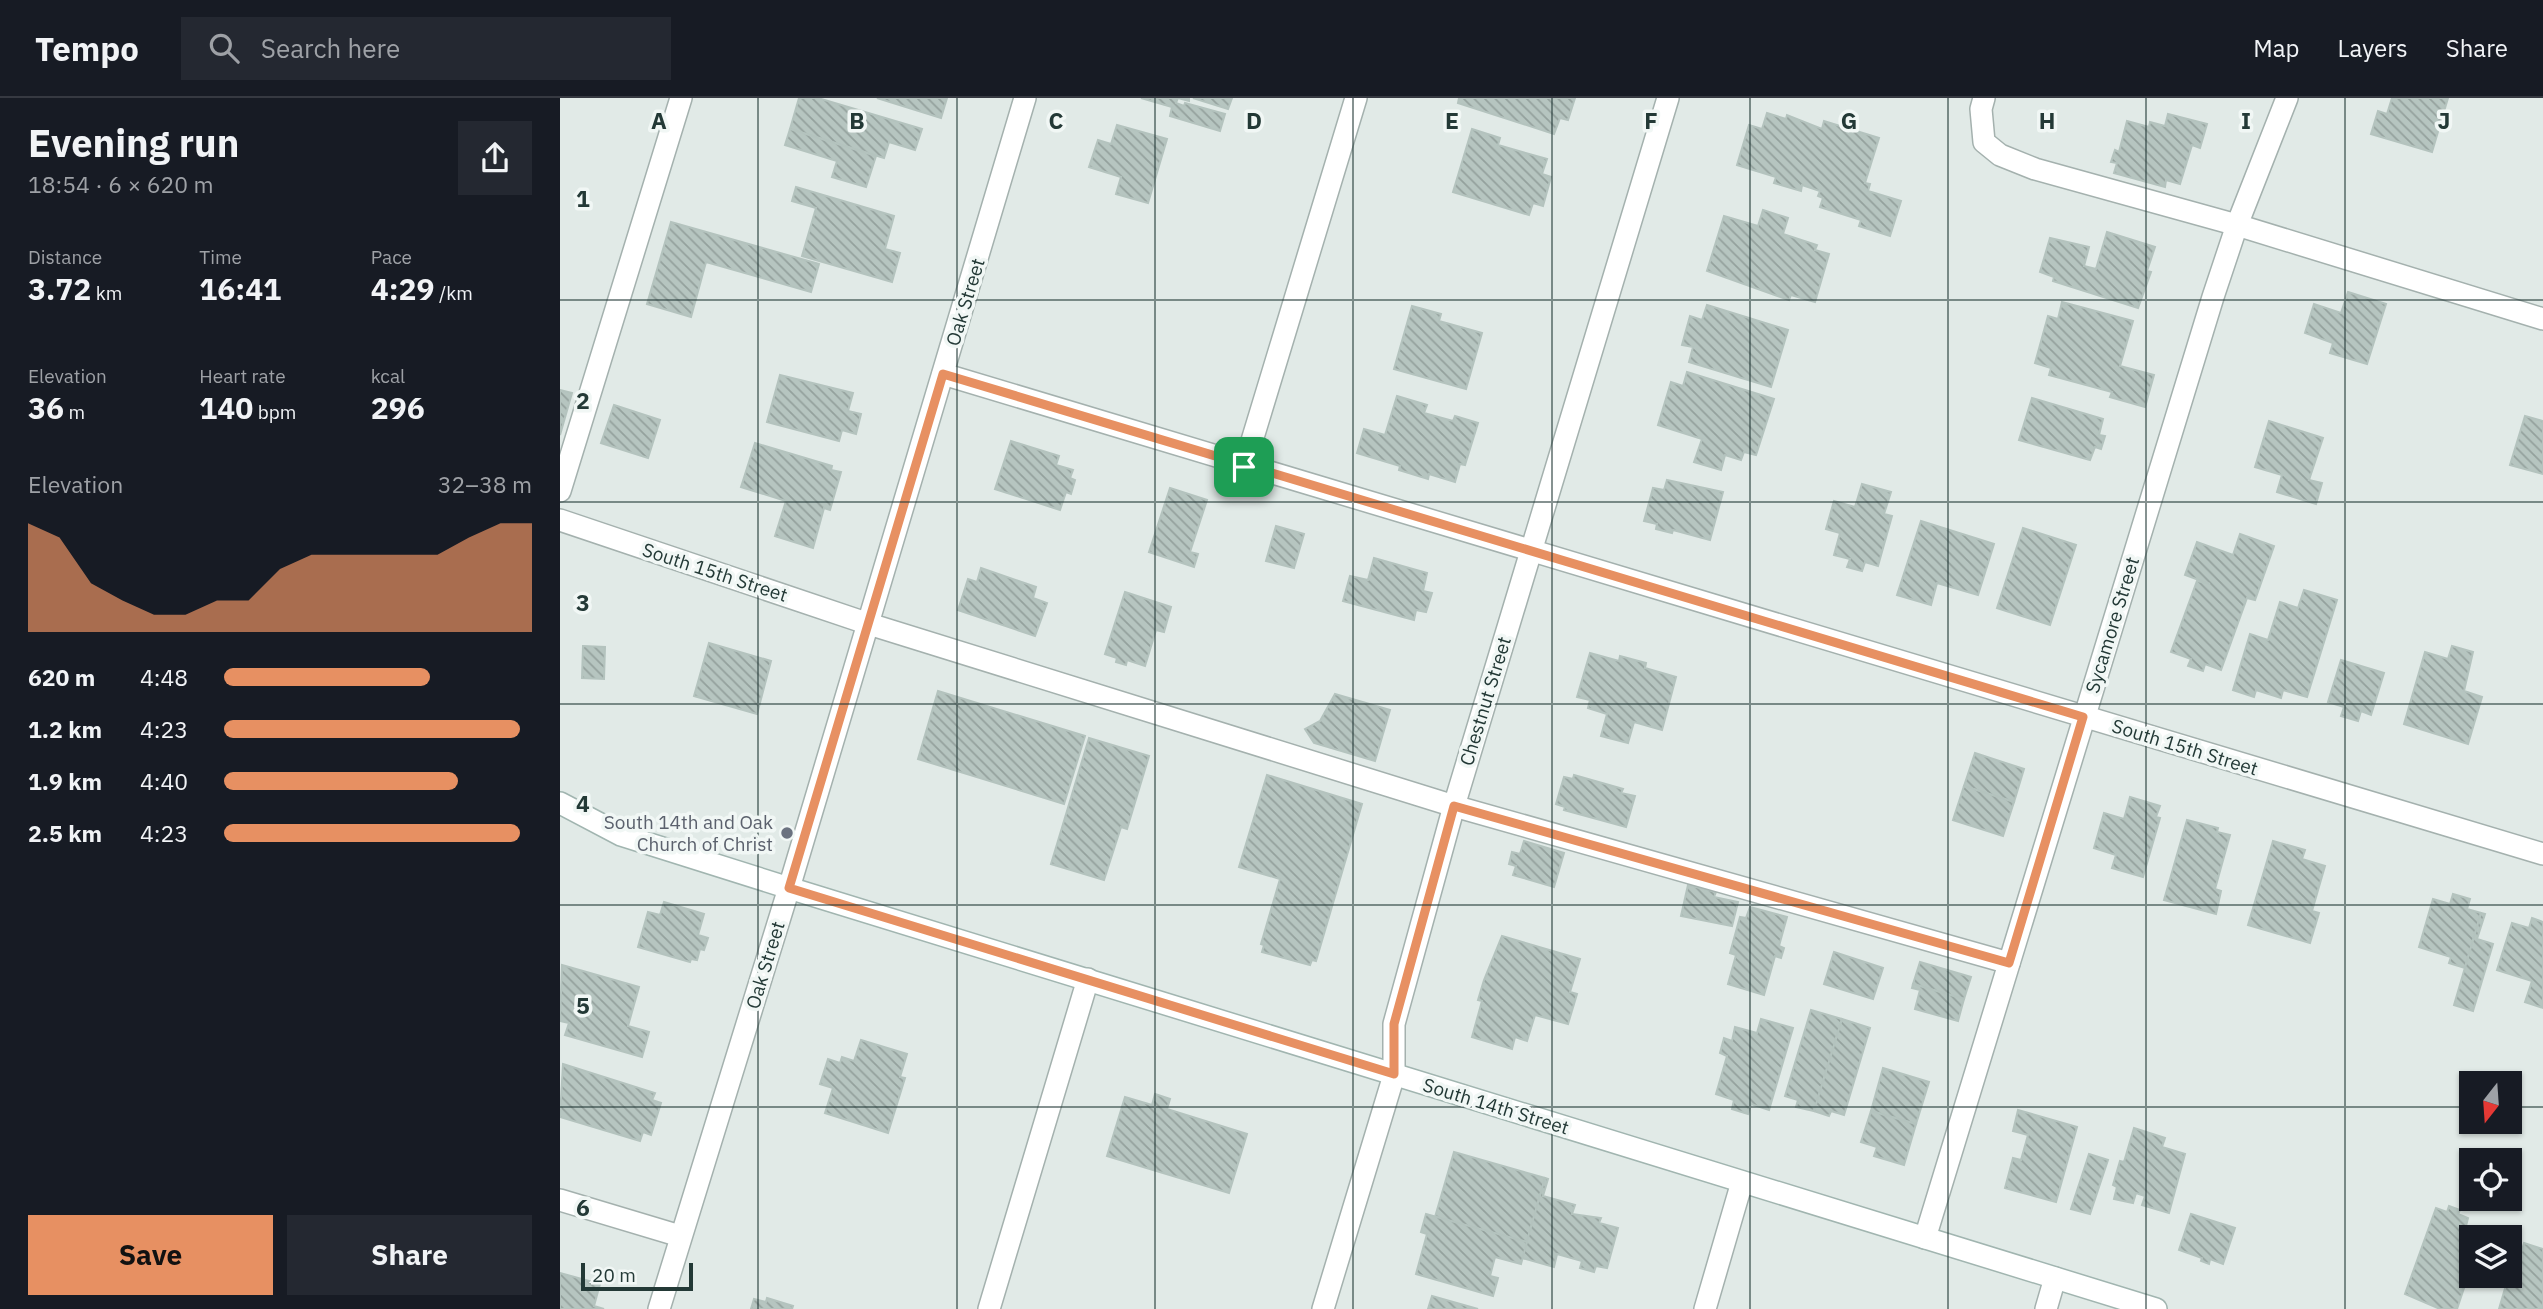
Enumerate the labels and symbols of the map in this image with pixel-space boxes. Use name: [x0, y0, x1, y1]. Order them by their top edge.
text: A: [651, 105, 667, 135]
text: B: [849, 105, 865, 135]
text: C: [1049, 105, 1064, 135]
text: D: [1246, 105, 1262, 135]
text: E: [1445, 105, 1459, 135]
text: F: [1644, 105, 1658, 135]
text: G: [1841, 105, 1857, 135]
text: H: [2039, 105, 2055, 135]
text: I: [2241, 105, 2251, 135]
text: J: [2438, 105, 2450, 135]
text: 1: [576, 183, 590, 213]
street label: Oak Street: [940, 255, 990, 349]
text: 2: [576, 385, 590, 415]
pin: [1214, 437, 1274, 497]
street label: South 15th Street: [639, 537, 791, 607]
street label: Sycamore Street: [2080, 554, 2144, 696]
text: 3: [576, 587, 590, 617]
street label: Chestnut Street: [1454, 634, 1516, 768]
street label: South 15th Street: [2109, 713, 2261, 781]
text: 4: [576, 788, 590, 818]
place label: South 14th and Oak Church of Christ: [604, 810, 773, 856]
marker: South 14th and Oak Church of Christ: [779, 825, 795, 841]
street label: Oak Street: [740, 918, 790, 1012]
text: 5: [576, 990, 590, 1020]
north arrow: [2459, 1071, 2522, 1134]
street label: South 14th Street: [1420, 1072, 1572, 1140]
text: 6: [576, 1192, 590, 1222]
scale bar: [581, 1260, 693, 1292]

